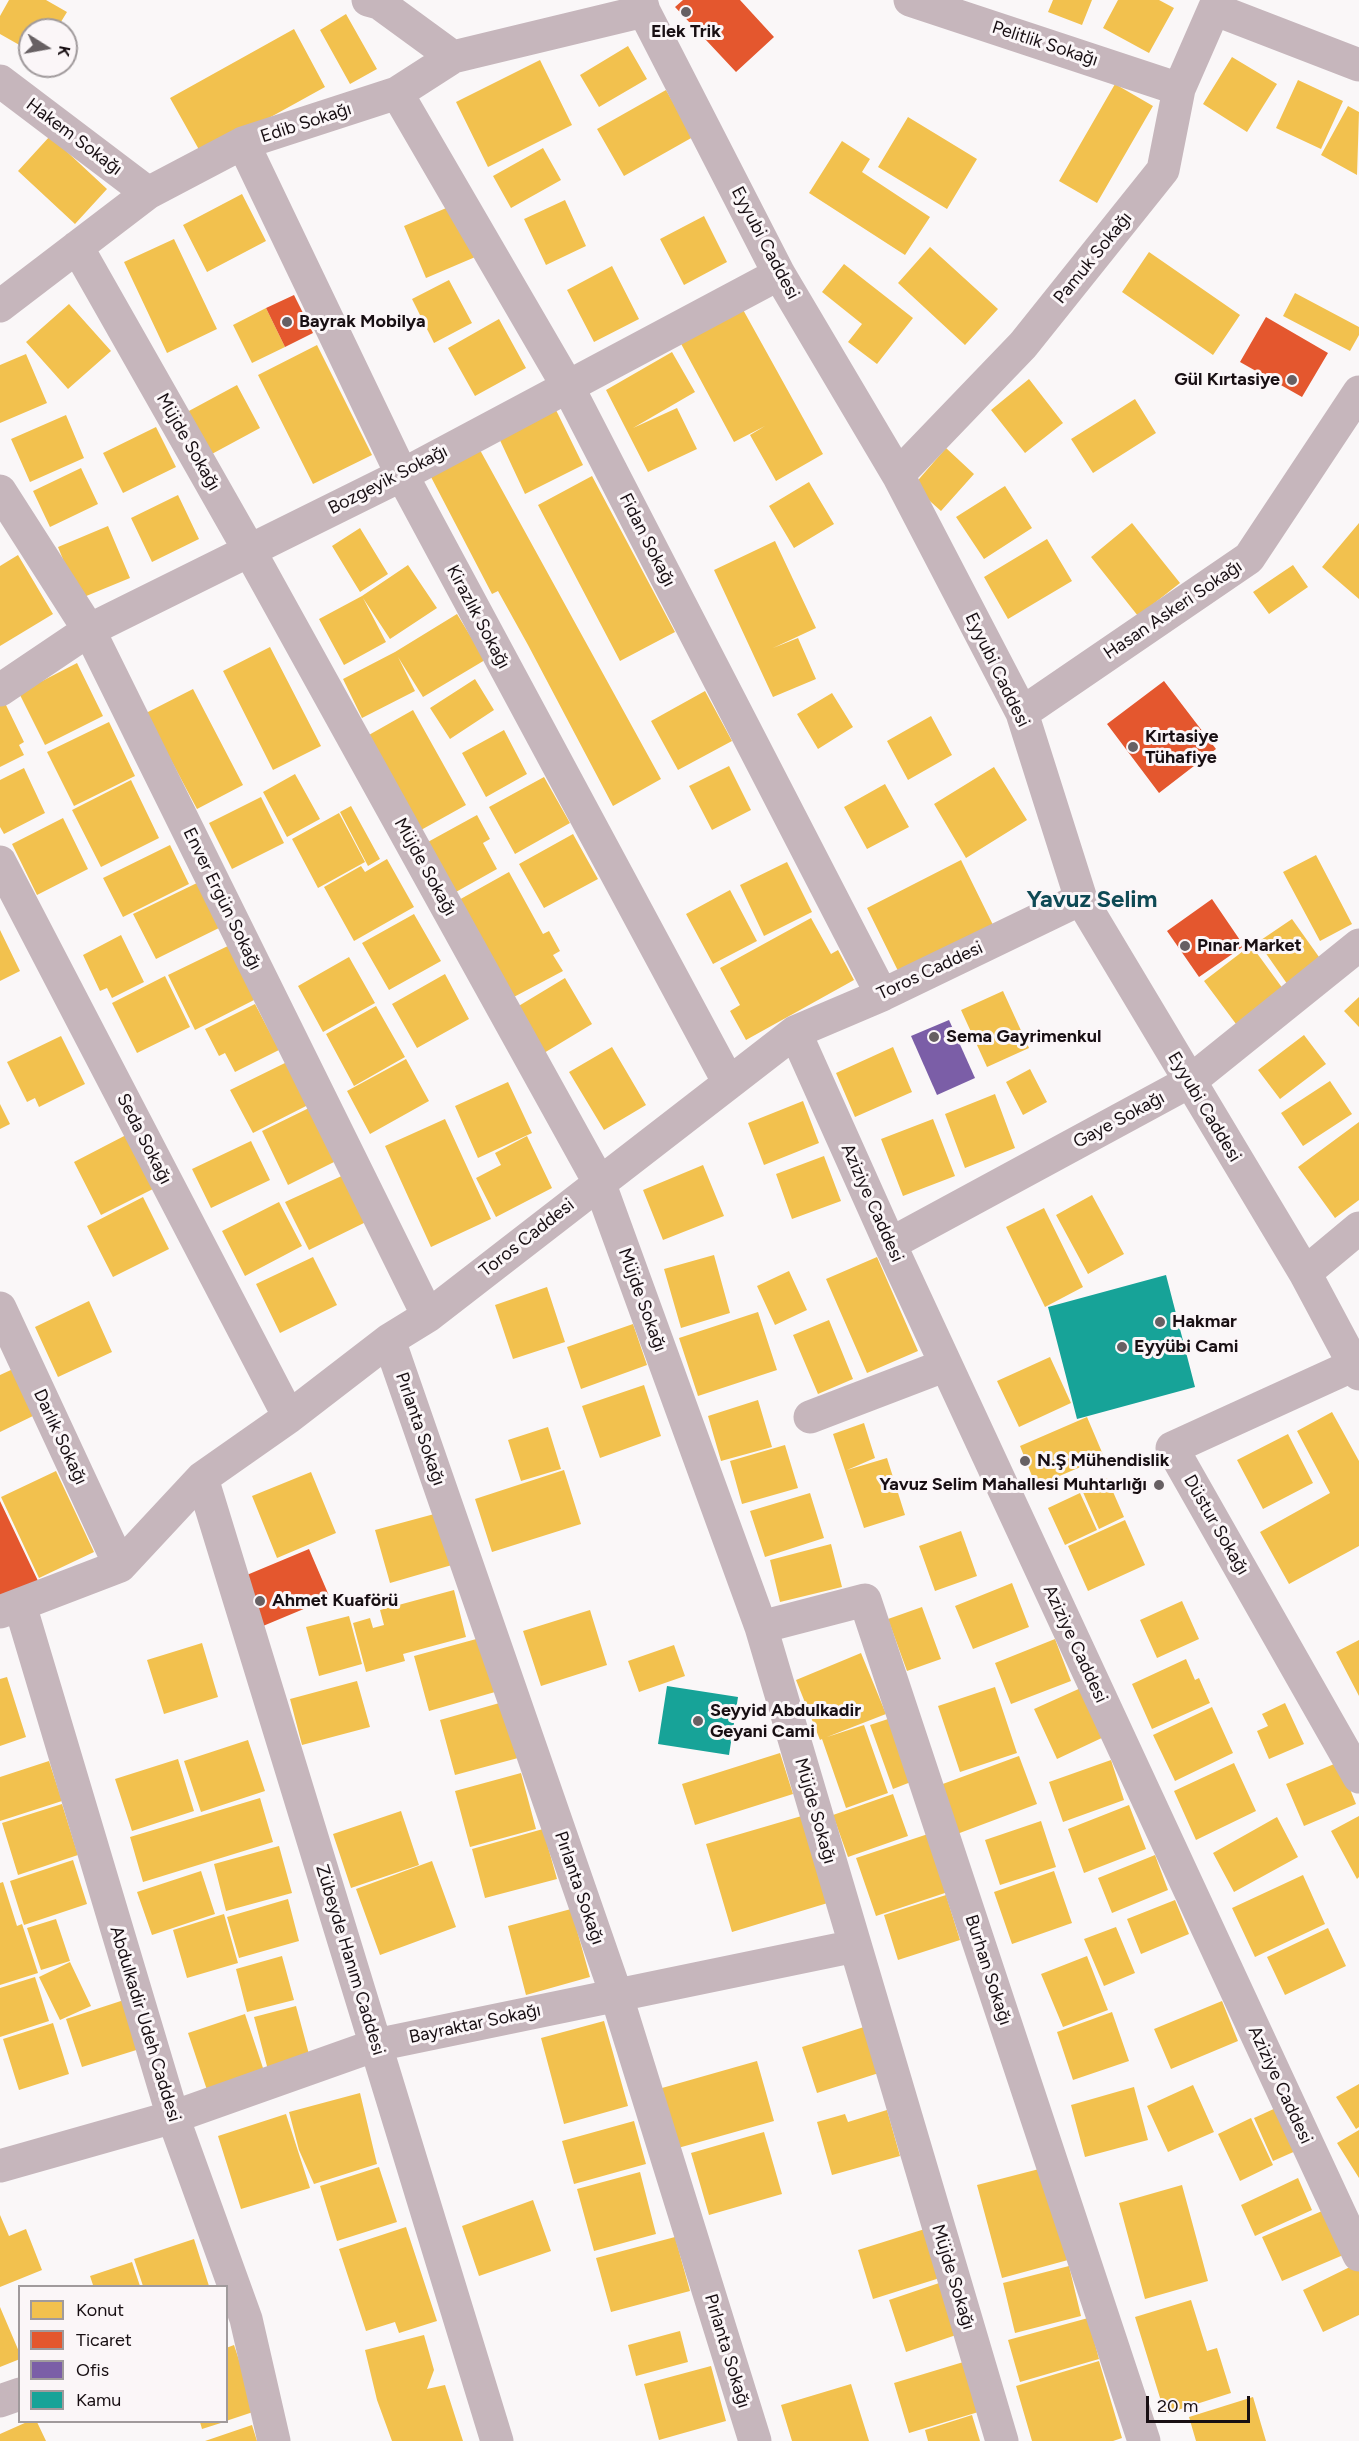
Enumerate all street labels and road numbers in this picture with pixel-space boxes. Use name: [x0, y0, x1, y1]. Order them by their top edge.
street label: Pelitlik Sokağı: [989, 17, 1101, 71]
street label: Hakem Sokağı: [22, 94, 126, 180]
street label: Edib Sokağı: [258, 98, 354, 148]
street label: Eyyubi Caddesi: [726, 183, 804, 303]
street label: Pamuk Sokağı: [1049, 208, 1137, 308]
street label: Müjde Sokağı: [151, 389, 225, 495]
street label: Bozgeyik Sokağı: [325, 441, 451, 519]
street label: Fidan Sokağı: [614, 490, 680, 590]
street label: Hasan Askeri Sokağı: [1100, 556, 1246, 664]
street label: Kirazlık Sokağı: [442, 561, 514, 673]
street label: Eyyubi Caddesi: [960, 609, 1034, 731]
street label: Müjde Sokağı: [389, 814, 461, 920]
street label: Enver Ergün Sokağı: [178, 824, 266, 974]
street label: Toros Caddesi: [874, 937, 986, 1005]
street label: Eyyubi Caddesi: [1163, 1048, 1245, 1166]
street label: Gaye Sokağı: [1070, 1087, 1168, 1153]
street label: Seda Sokağı: [112, 1090, 176, 1188]
street label: Aziziye Caddesi: [836, 1140, 908, 1266]
street label: Toros Caddesi: [475, 1194, 579, 1282]
street label: Müjde Sokağı: [613, 1245, 671, 1355]
street label: Pırlanta Sokağı: [391, 1370, 449, 1488]
street label: Darlık Sokağı: [28, 1386, 92, 1488]
street label: Düstur Sokağı: [1179, 1471, 1253, 1579]
street label: Aziziye Caddesi: [1038, 1582, 1112, 1706]
street label: Müjde Sokağı: [790, 1756, 840, 1866]
street label: Pırlanta Sokağı: [550, 1829, 608, 1947]
street label: Zübeyde Hanım Caddesi: [311, 1862, 389, 2058]
street label: Burhan Sokağı: [960, 1912, 1016, 2028]
street label: Abdulkadir Udeh Caddesi: [105, 1924, 185, 2124]
street label: Bayraktar Sokağı: [407, 2000, 543, 2048]
street label: Aziziye Caddesi: [1243, 2023, 1317, 2147]
street label: Müjde Sokağı: [927, 2222, 979, 2332]
street label: Pırlanta Sokağı: [699, 2291, 755, 2411]

